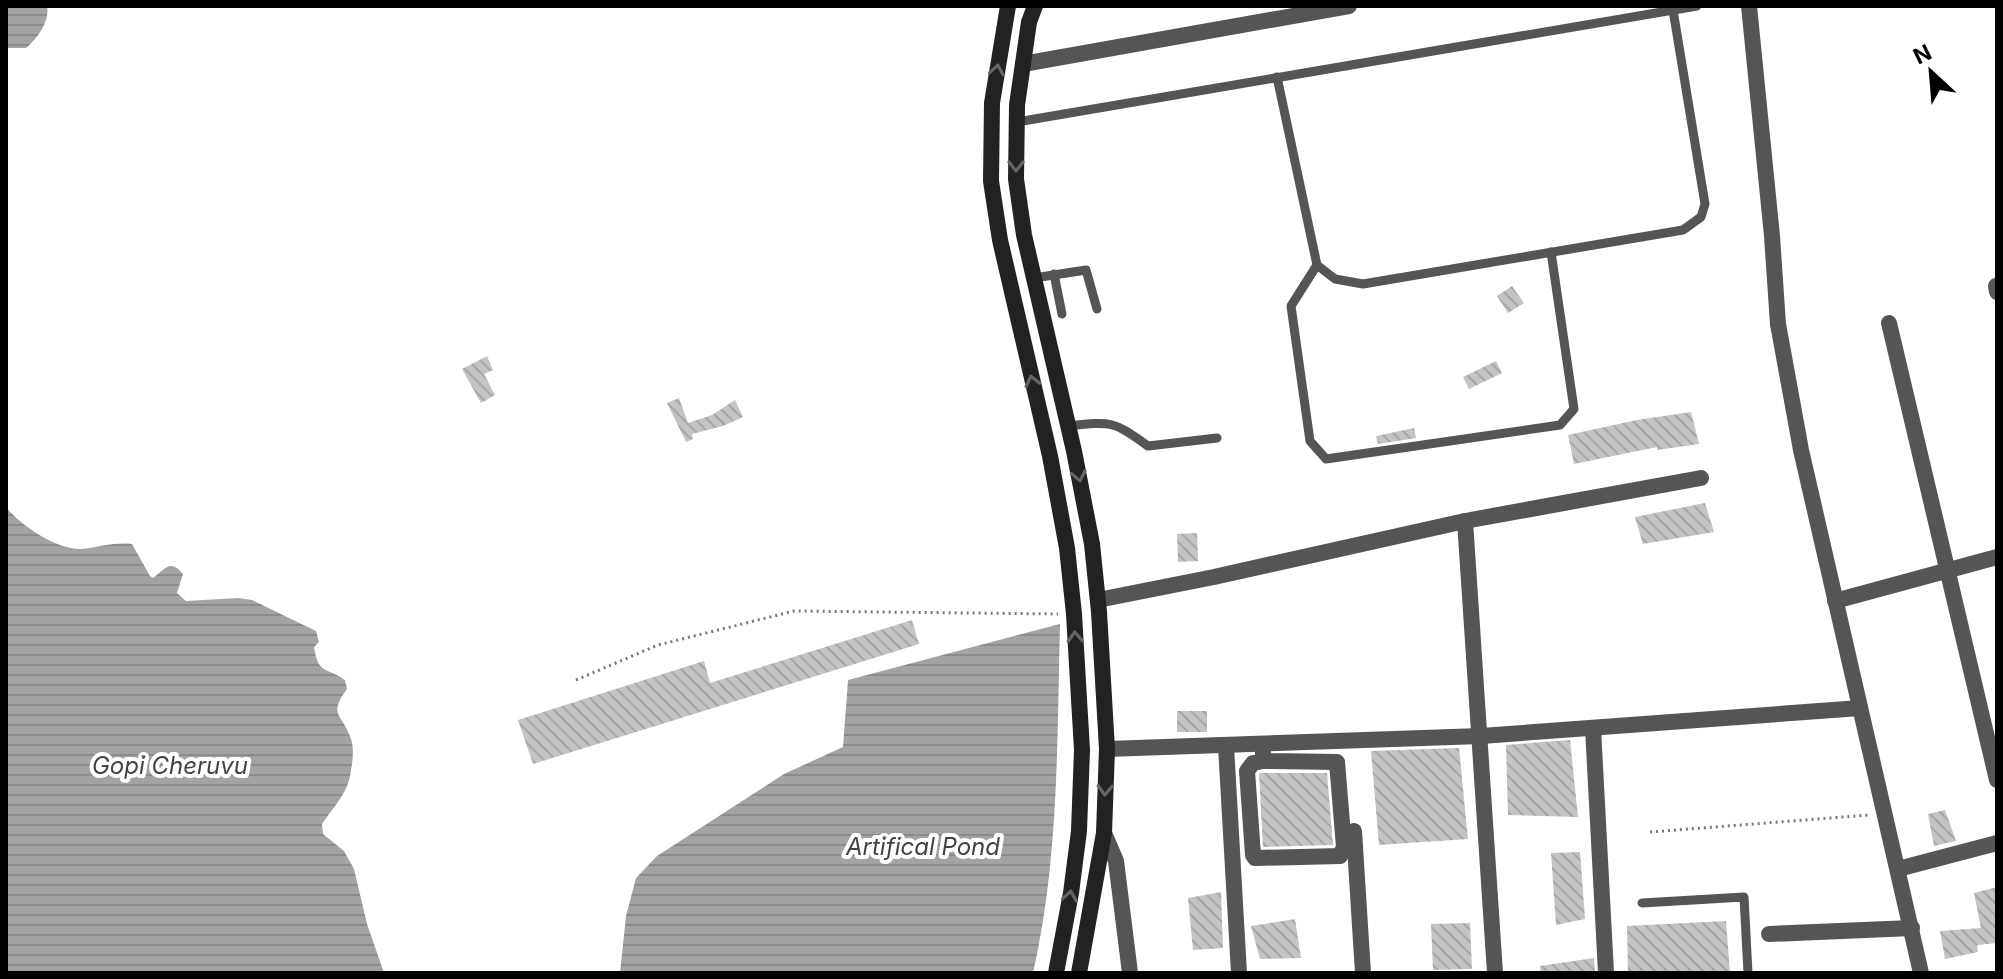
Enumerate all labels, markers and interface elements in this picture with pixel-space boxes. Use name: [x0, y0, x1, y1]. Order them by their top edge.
north arrow: [1891, 32, 1971, 112]
text: N: [1909, 39, 1935, 69]
one-way arrow: [988, 63, 1005, 77]
one-way arrow: [1007, 160, 1025, 173]
one-way arrow: [1024, 375, 1041, 389]
one-way arrow: [1069, 469, 1086, 482]
one-way arrow: [1067, 630, 1084, 643]
water label: Gopi Cheruvu: [92, 751, 248, 780]
one-way arrow: [1097, 784, 1114, 797]
water label: Artifical Pond: [845, 832, 1000, 861]
one-way arrow: [1061, 890, 1078, 903]

